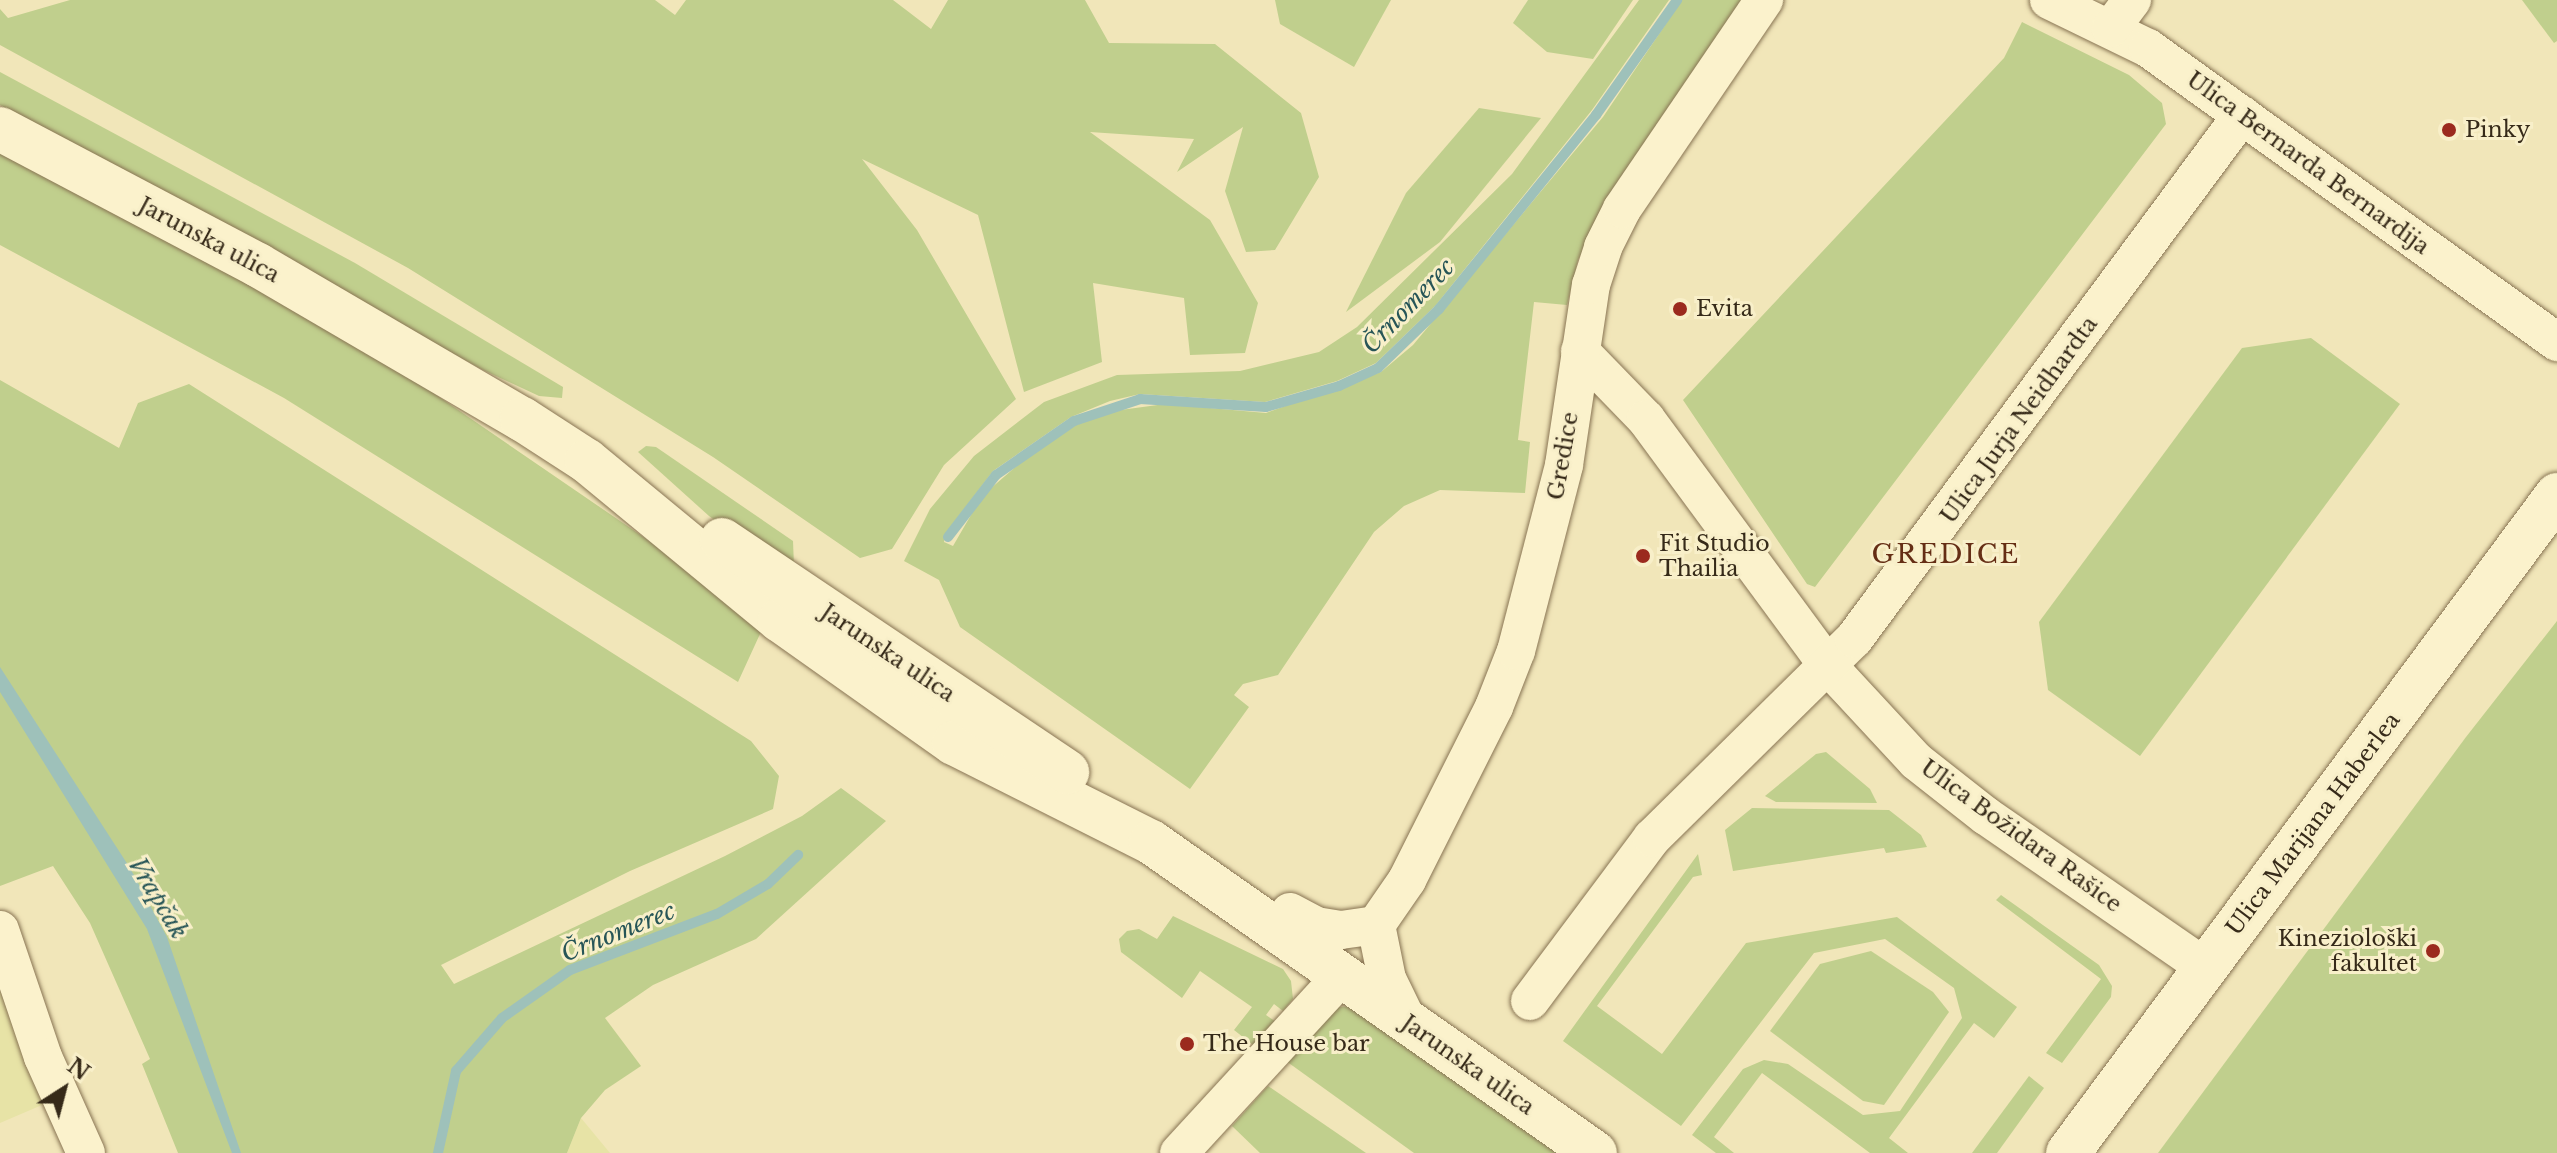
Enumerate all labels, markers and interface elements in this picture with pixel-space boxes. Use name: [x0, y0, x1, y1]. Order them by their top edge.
street label: Ulica Bernarda Bernardija: [2181, 66, 2435, 260]
place label: Pinky: [2465, 117, 2530, 143]
marker: Pinky: [2440, 121, 2458, 139]
street label: Jarunska ulica: [134, 192, 284, 288]
water label: Črnomerec: [1356, 253, 1460, 359]
place label: Evita: [1696, 296, 1753, 322]
marker: Evita: [1671, 300, 1689, 318]
street label: Ulica Jurja Neidhardta: [1935, 311, 2103, 529]
street label: Gredice: [1542, 410, 1584, 502]
place label: Fit Studio Thailia: [1659, 530, 1770, 582]
district label: GREDICE: [1872, 539, 2020, 571]
marker: Fit Studio Thailia: [1634, 547, 1652, 565]
street label: Jarunska ulica: [816, 598, 960, 708]
street label: Ulica Marijana Haberlea: [2220, 707, 2406, 941]
street label: Ulica Božidara Rašice: [1915, 754, 2127, 918]
water label: Vrapčak: [122, 852, 194, 944]
water label: Črnomerec: [557, 896, 679, 968]
place label: Kineziološki fakultet: [2278, 925, 2417, 976]
marker: Kineziološki fakultet: [2424, 942, 2442, 960]
street label: Jarunska ulica: [1397, 1009, 1539, 1121]
place label: The House bar: [1203, 1031, 1370, 1057]
marker: The House bar: [1178, 1035, 1196, 1053]
north arrow: [24, 1049, 104, 1129]
text: N: [62, 1052, 95, 1086]

